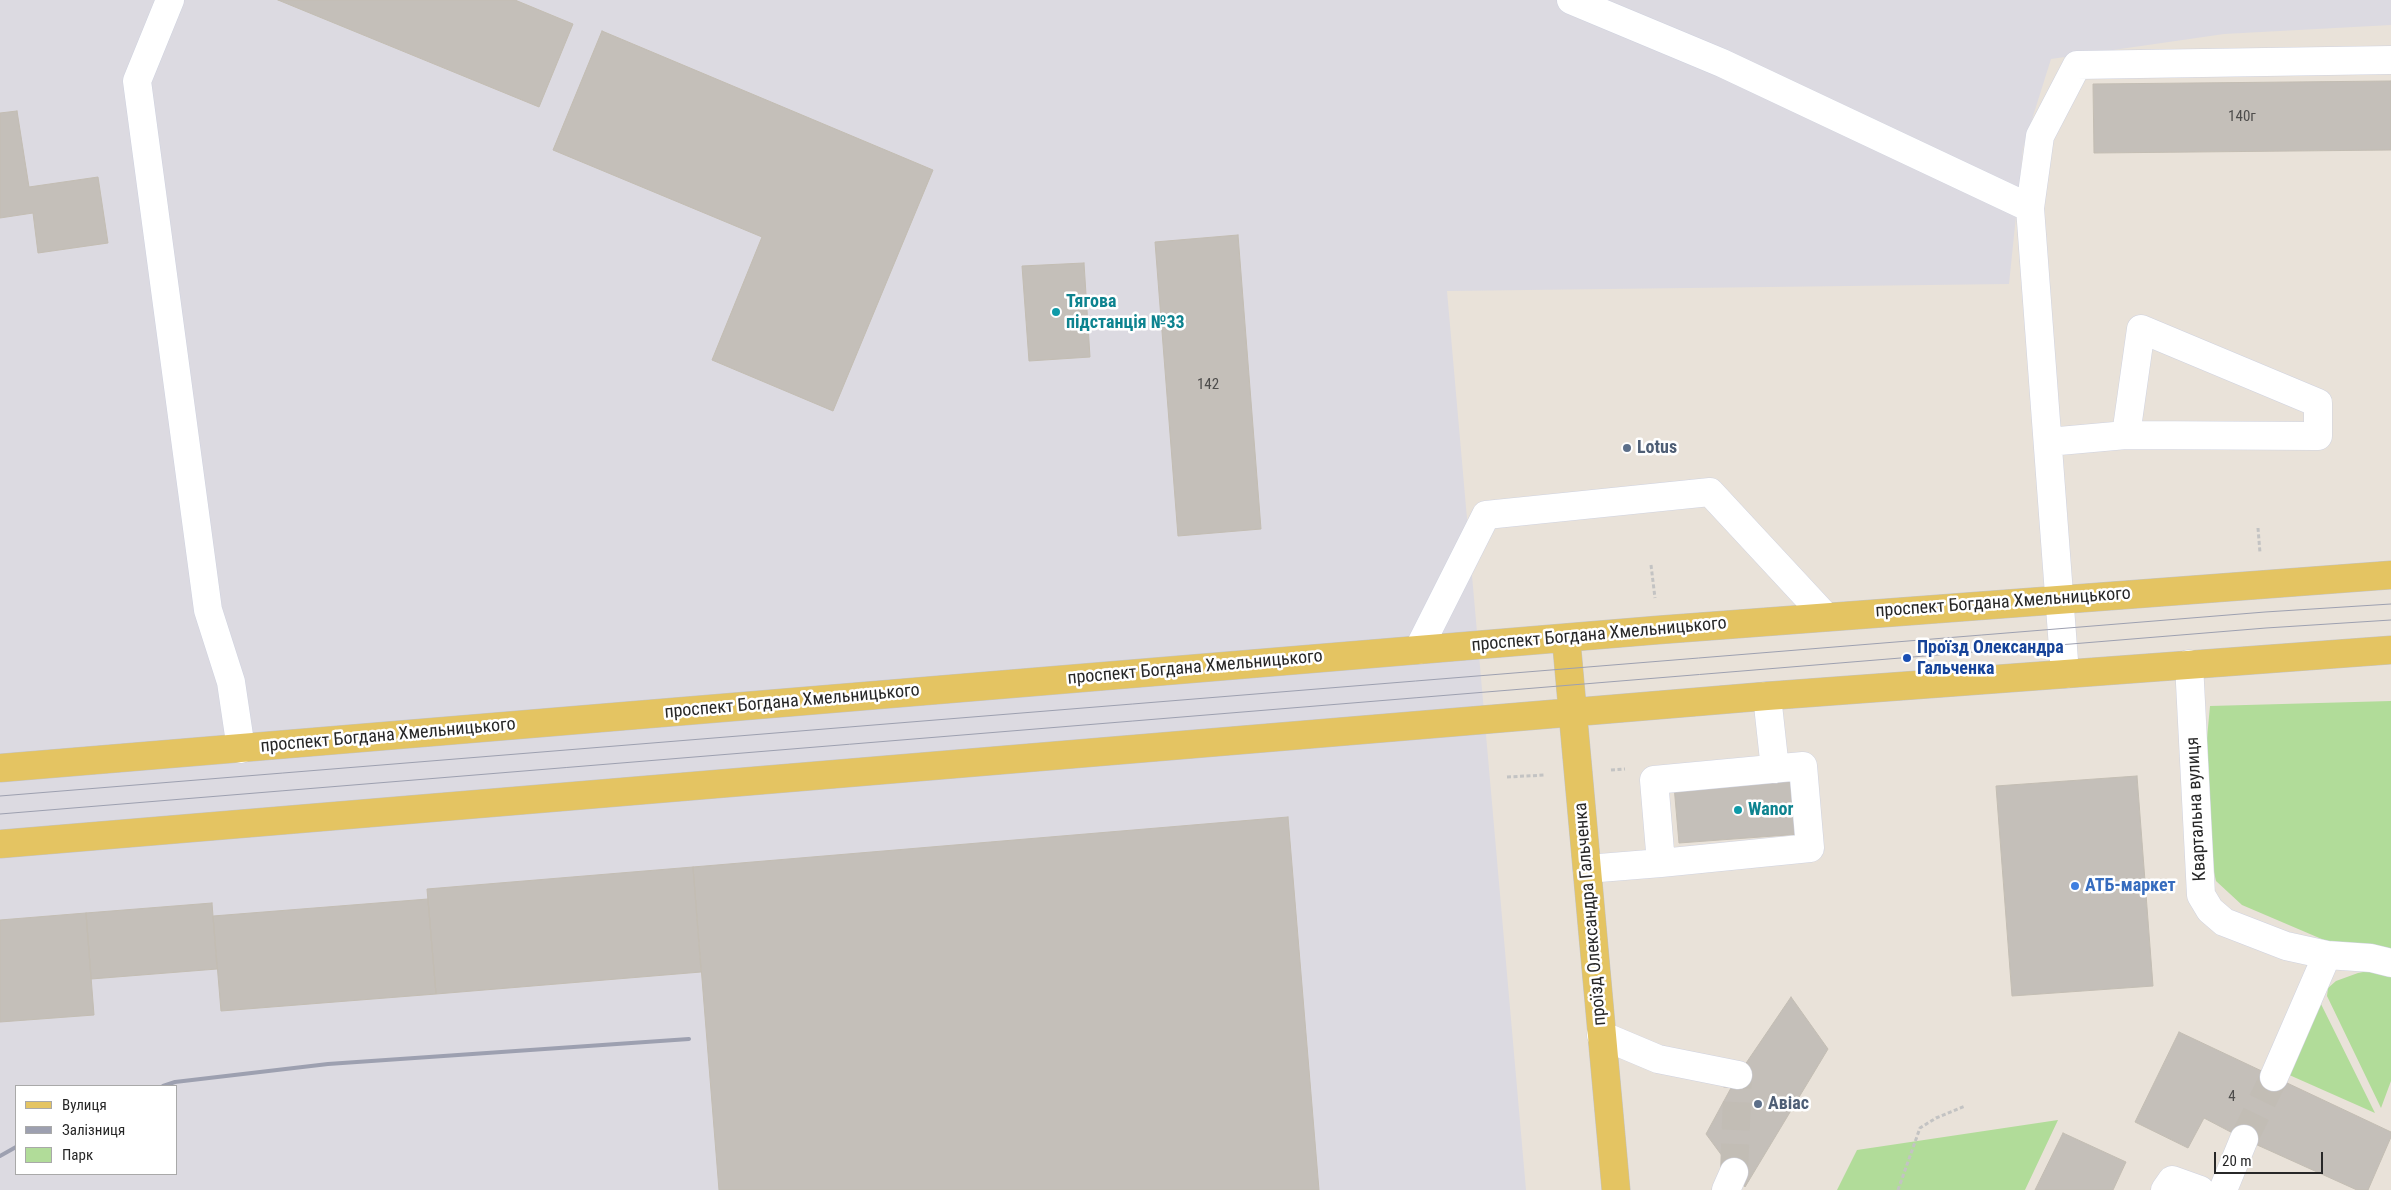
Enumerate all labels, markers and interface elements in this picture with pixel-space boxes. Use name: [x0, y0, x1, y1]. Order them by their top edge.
house number: 140г: [2228, 108, 2256, 126]
place label: Тягова пiдстанцiя №33: [1066, 291, 1185, 334]
marker: Тягова пiдстанцiя №33: [1050, 306, 1062, 318]
house number: 142: [1197, 376, 1219, 394]
place label: Lotus: [1637, 437, 1677, 459]
marker: Lotus: [1621, 442, 1633, 454]
street label: проспект Богдана Хмельницького: [1875, 583, 2131, 623]
street label: проспект Богдана Хмельницького: [1471, 613, 1727, 657]
place label: Проїзд Олександра Гальченка: [1917, 637, 2064, 680]
street label: проспект Богдана Хмельницького: [1067, 646, 1323, 690]
marker: Проїзд Олександра Гальченка: [1901, 652, 1913, 664]
street label: проспект Богдана Хмельницького: [664, 680, 920, 724]
street label: проспект Богдана Хмельницького: [260, 714, 516, 758]
street label: Квартальна вулиця: [2182, 736, 2212, 882]
place label: Wanor: [1748, 799, 1793, 821]
street label: проїзд Олександра Гальченка: [1570, 801, 1612, 1027]
marker: Wanor: [1732, 804, 1744, 816]
place label: АТБ-маркет: [2085, 875, 2176, 897]
marker: АТБ-маркет: [2069, 880, 2081, 892]
legend: [15, 1085, 178, 1175]
house number: 4: [2228, 1088, 2236, 1106]
place label: Авіас: [1768, 1093, 1809, 1115]
text: Вулиця: [62, 1096, 107, 1114]
marker: Авіас: [1752, 1098, 1764, 1110]
text: Залізниця: [62, 1121, 125, 1139]
scale bar: [2216, 1142, 2325, 1174]
text: Парк: [62, 1146, 93, 1164]
text: 20 m: [2222, 1152, 2252, 1170]

